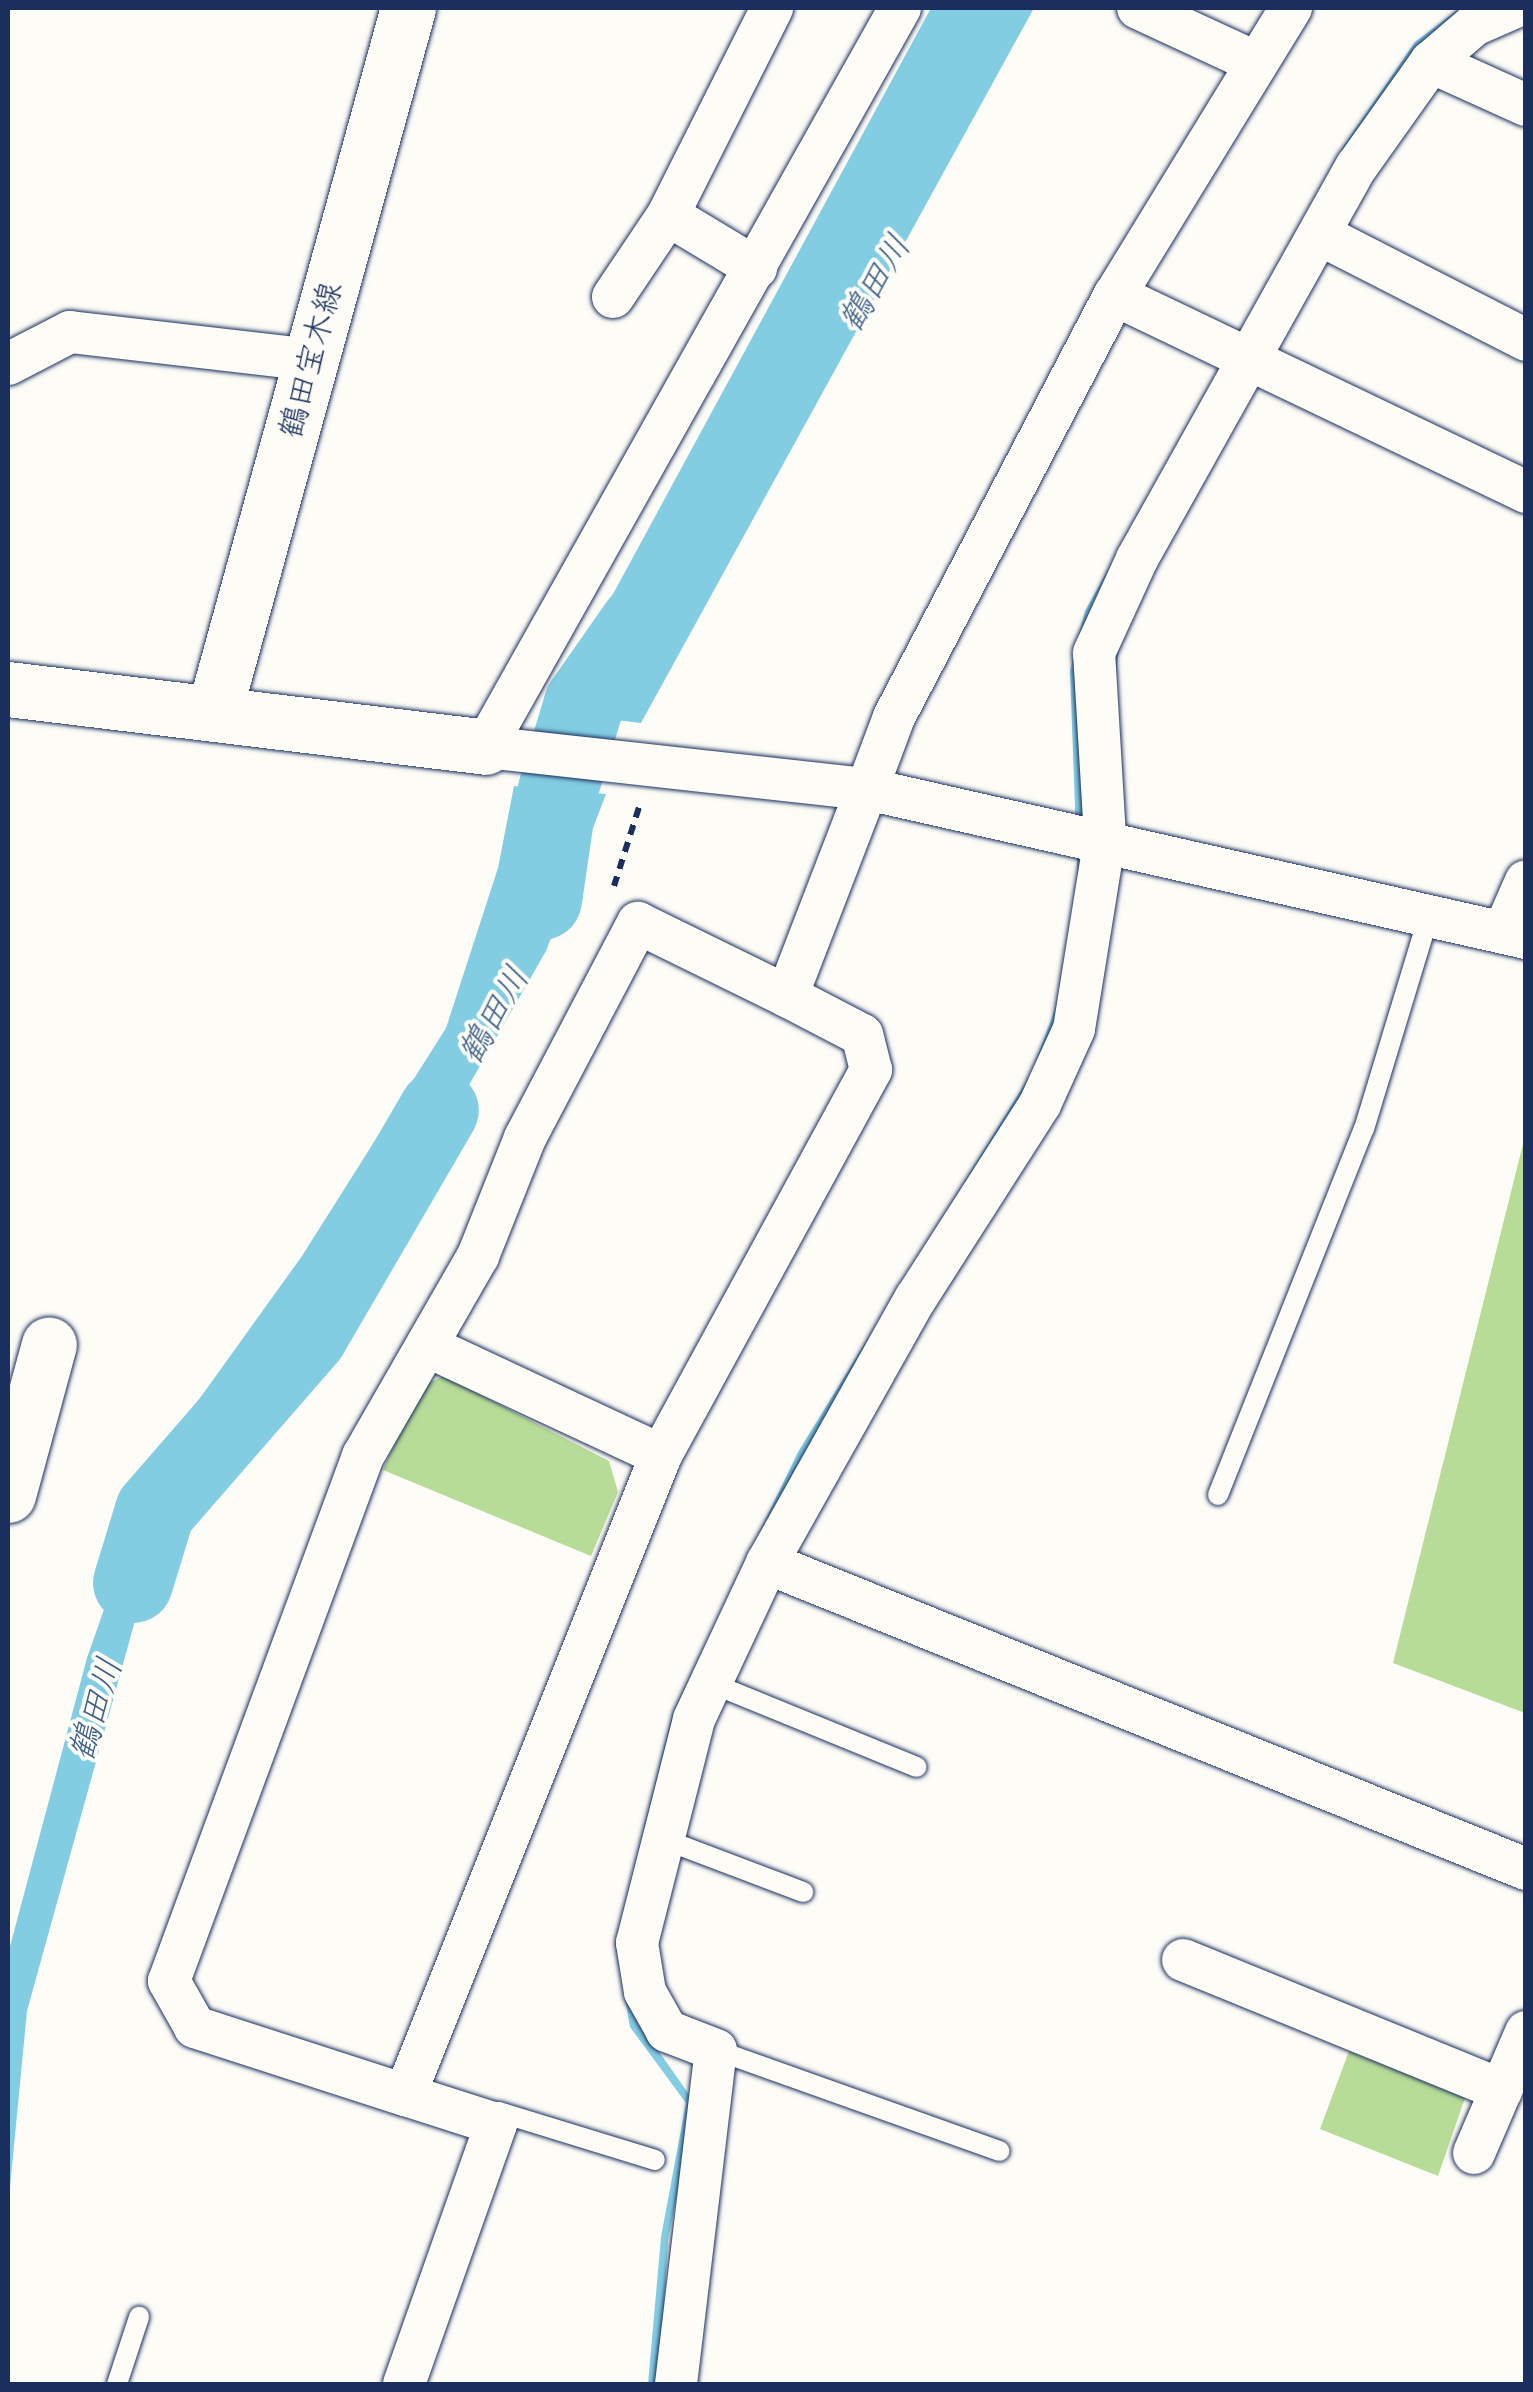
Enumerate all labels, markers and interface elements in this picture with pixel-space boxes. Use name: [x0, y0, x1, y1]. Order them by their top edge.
water label: 鶴田川: [830, 227, 920, 339]
street label: 鶴田宝木線: [272, 278, 350, 442]
water label: 鶴田川: [450, 959, 538, 1071]
water label: 鶴田川: [61, 1653, 131, 1765]

